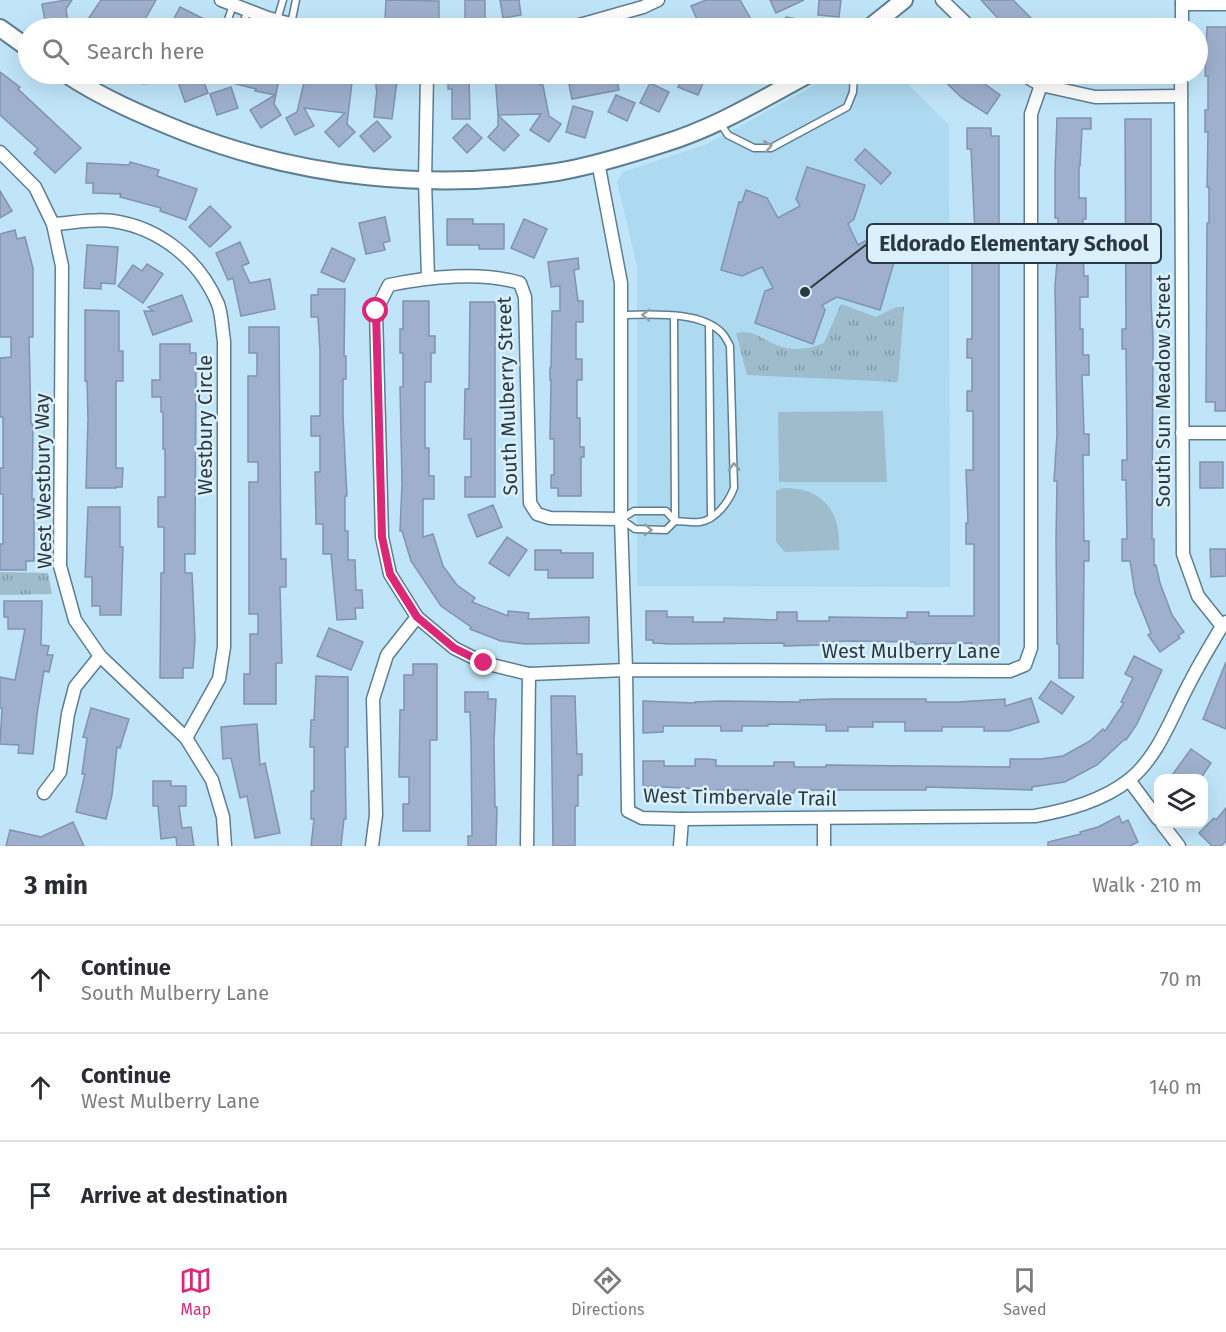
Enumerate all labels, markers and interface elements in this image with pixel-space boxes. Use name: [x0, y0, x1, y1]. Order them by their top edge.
search box: [18, 18, 1208, 84]
icon: search: [39, 35, 72, 68]
text: Search here: [87, 38, 205, 65]
one-way arrow: [763, 140, 773, 153]
callout: Eldorado Elementary School: [867, 224, 1161, 263]
text: Eldorado Elementary School: [879, 231, 1150, 257]
street label: South Sun Meadow Street: [1151, 274, 1175, 507]
street label: South Mulberry Street: [492, 295, 522, 496]
route start: [362, 297, 388, 323]
one-way arrow: [641, 309, 650, 322]
street label: Westbury Circle: [193, 355, 217, 495]
street label: West Westbury Way: [29, 393, 57, 569]
one-way arrow: [727, 462, 740, 471]
one-way arrow: [644, 523, 653, 536]
street label: West Mulberry Lane: [822, 639, 1000, 663]
route end: [470, 649, 496, 675]
map controls: [1154, 774, 1208, 828]
button: layers: [1154, 774, 1208, 828]
street label: West Timbervale Trail: [643, 783, 837, 811]
text: 3 min: [24, 870, 88, 901]
text: Walk · 210 m: [1092, 873, 1202, 897]
text: Continue: [81, 954, 171, 981]
icon: ahead: [24, 963, 57, 996]
text: 70 m: [1160, 967, 1202, 991]
text: South Mulberry Lane: [81, 981, 269, 1005]
text: Continue: [81, 1062, 171, 1089]
icon: ahead: [24, 1071, 57, 1104]
text: 140 m: [1149, 1075, 1202, 1099]
text: West Mulberry Lane: [81, 1089, 260, 1113]
icon: arrive: [24, 1179, 57, 1212]
text: Arrive at destination: [81, 1182, 288, 1209]
tab: Map: [179, 1264, 212, 1319]
tab: Directions: [571, 1264, 645, 1319]
tab: Saved: [1003, 1264, 1047, 1319]

